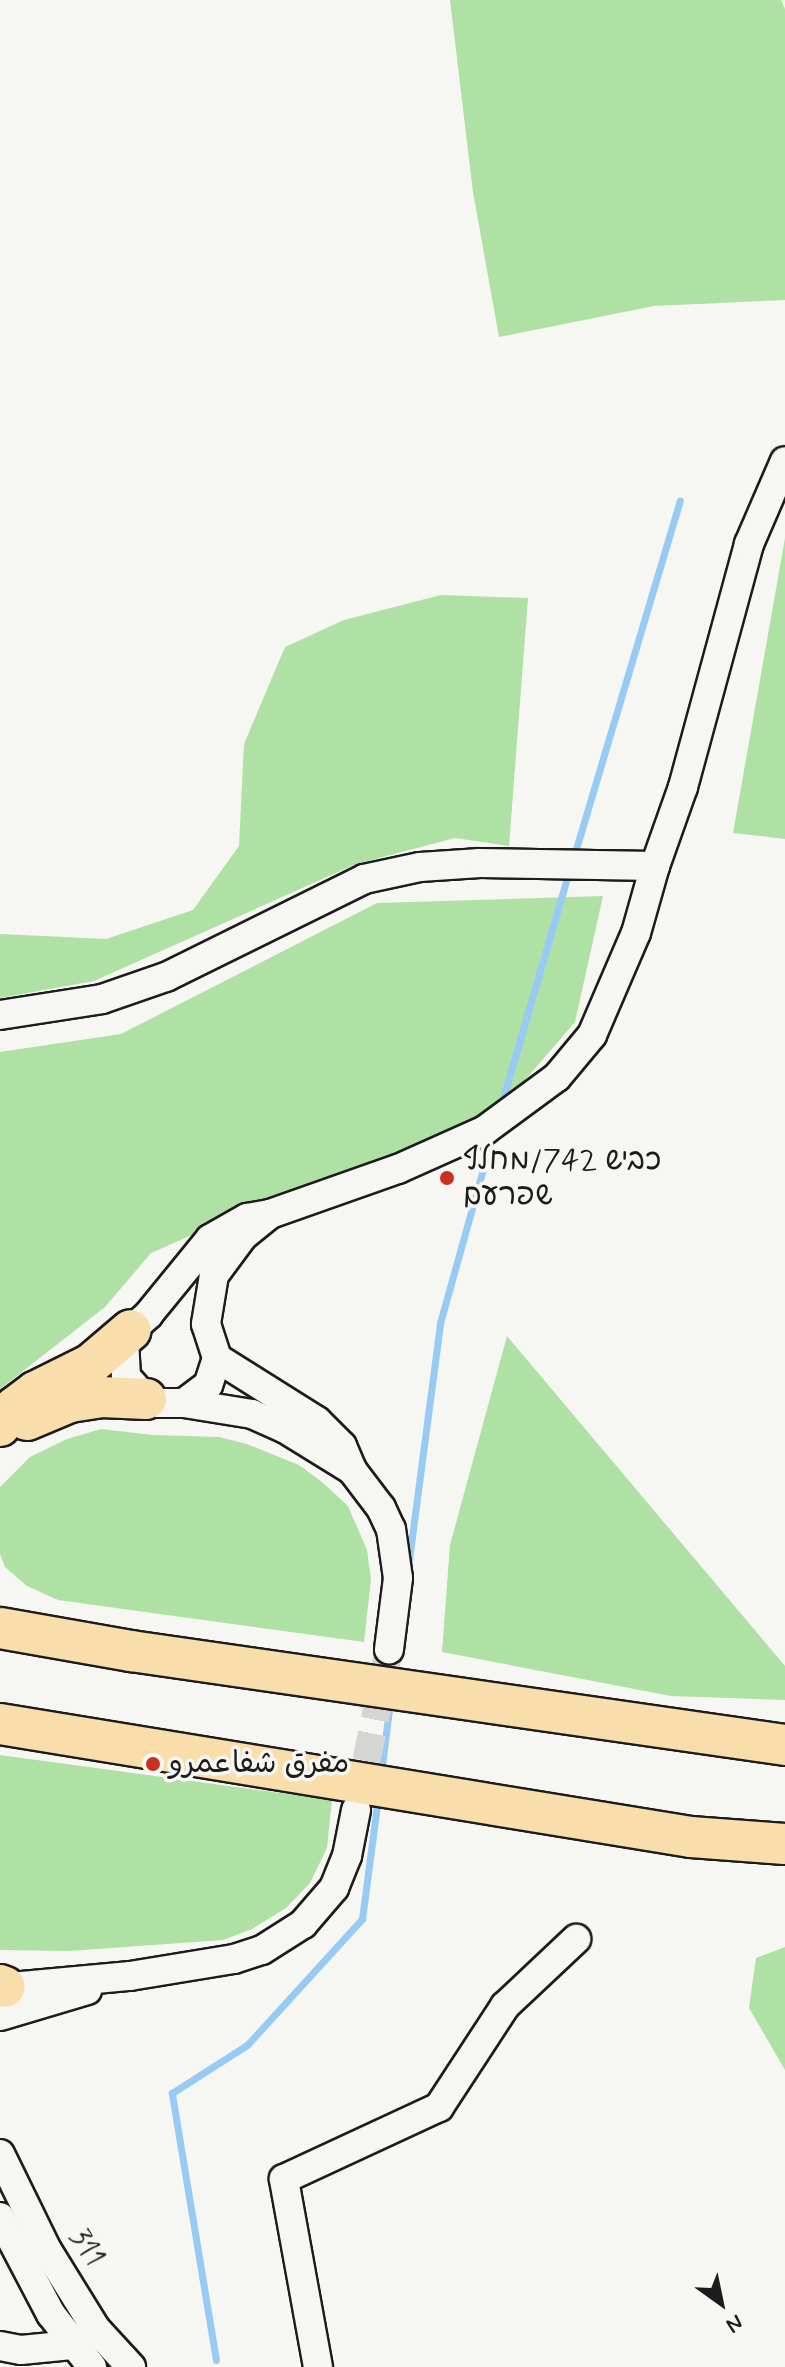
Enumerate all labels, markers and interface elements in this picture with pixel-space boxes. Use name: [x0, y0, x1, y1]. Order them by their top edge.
place label: כביש 742/מחלף שפרעם: [463, 1143, 661, 1214]
marker: כביש 742/מחלף שפרעם: [438, 1169, 456, 1187]
place label: مفرق شفاعمرو: [169, 1746, 349, 1782]
marker: مفرق شفاعمرو: [144, 1755, 162, 1773]
street label: 311: [61, 2222, 111, 2274]
north arrow: [681, 2263, 761, 2343]
text: N: [720, 2307, 748, 2339]

